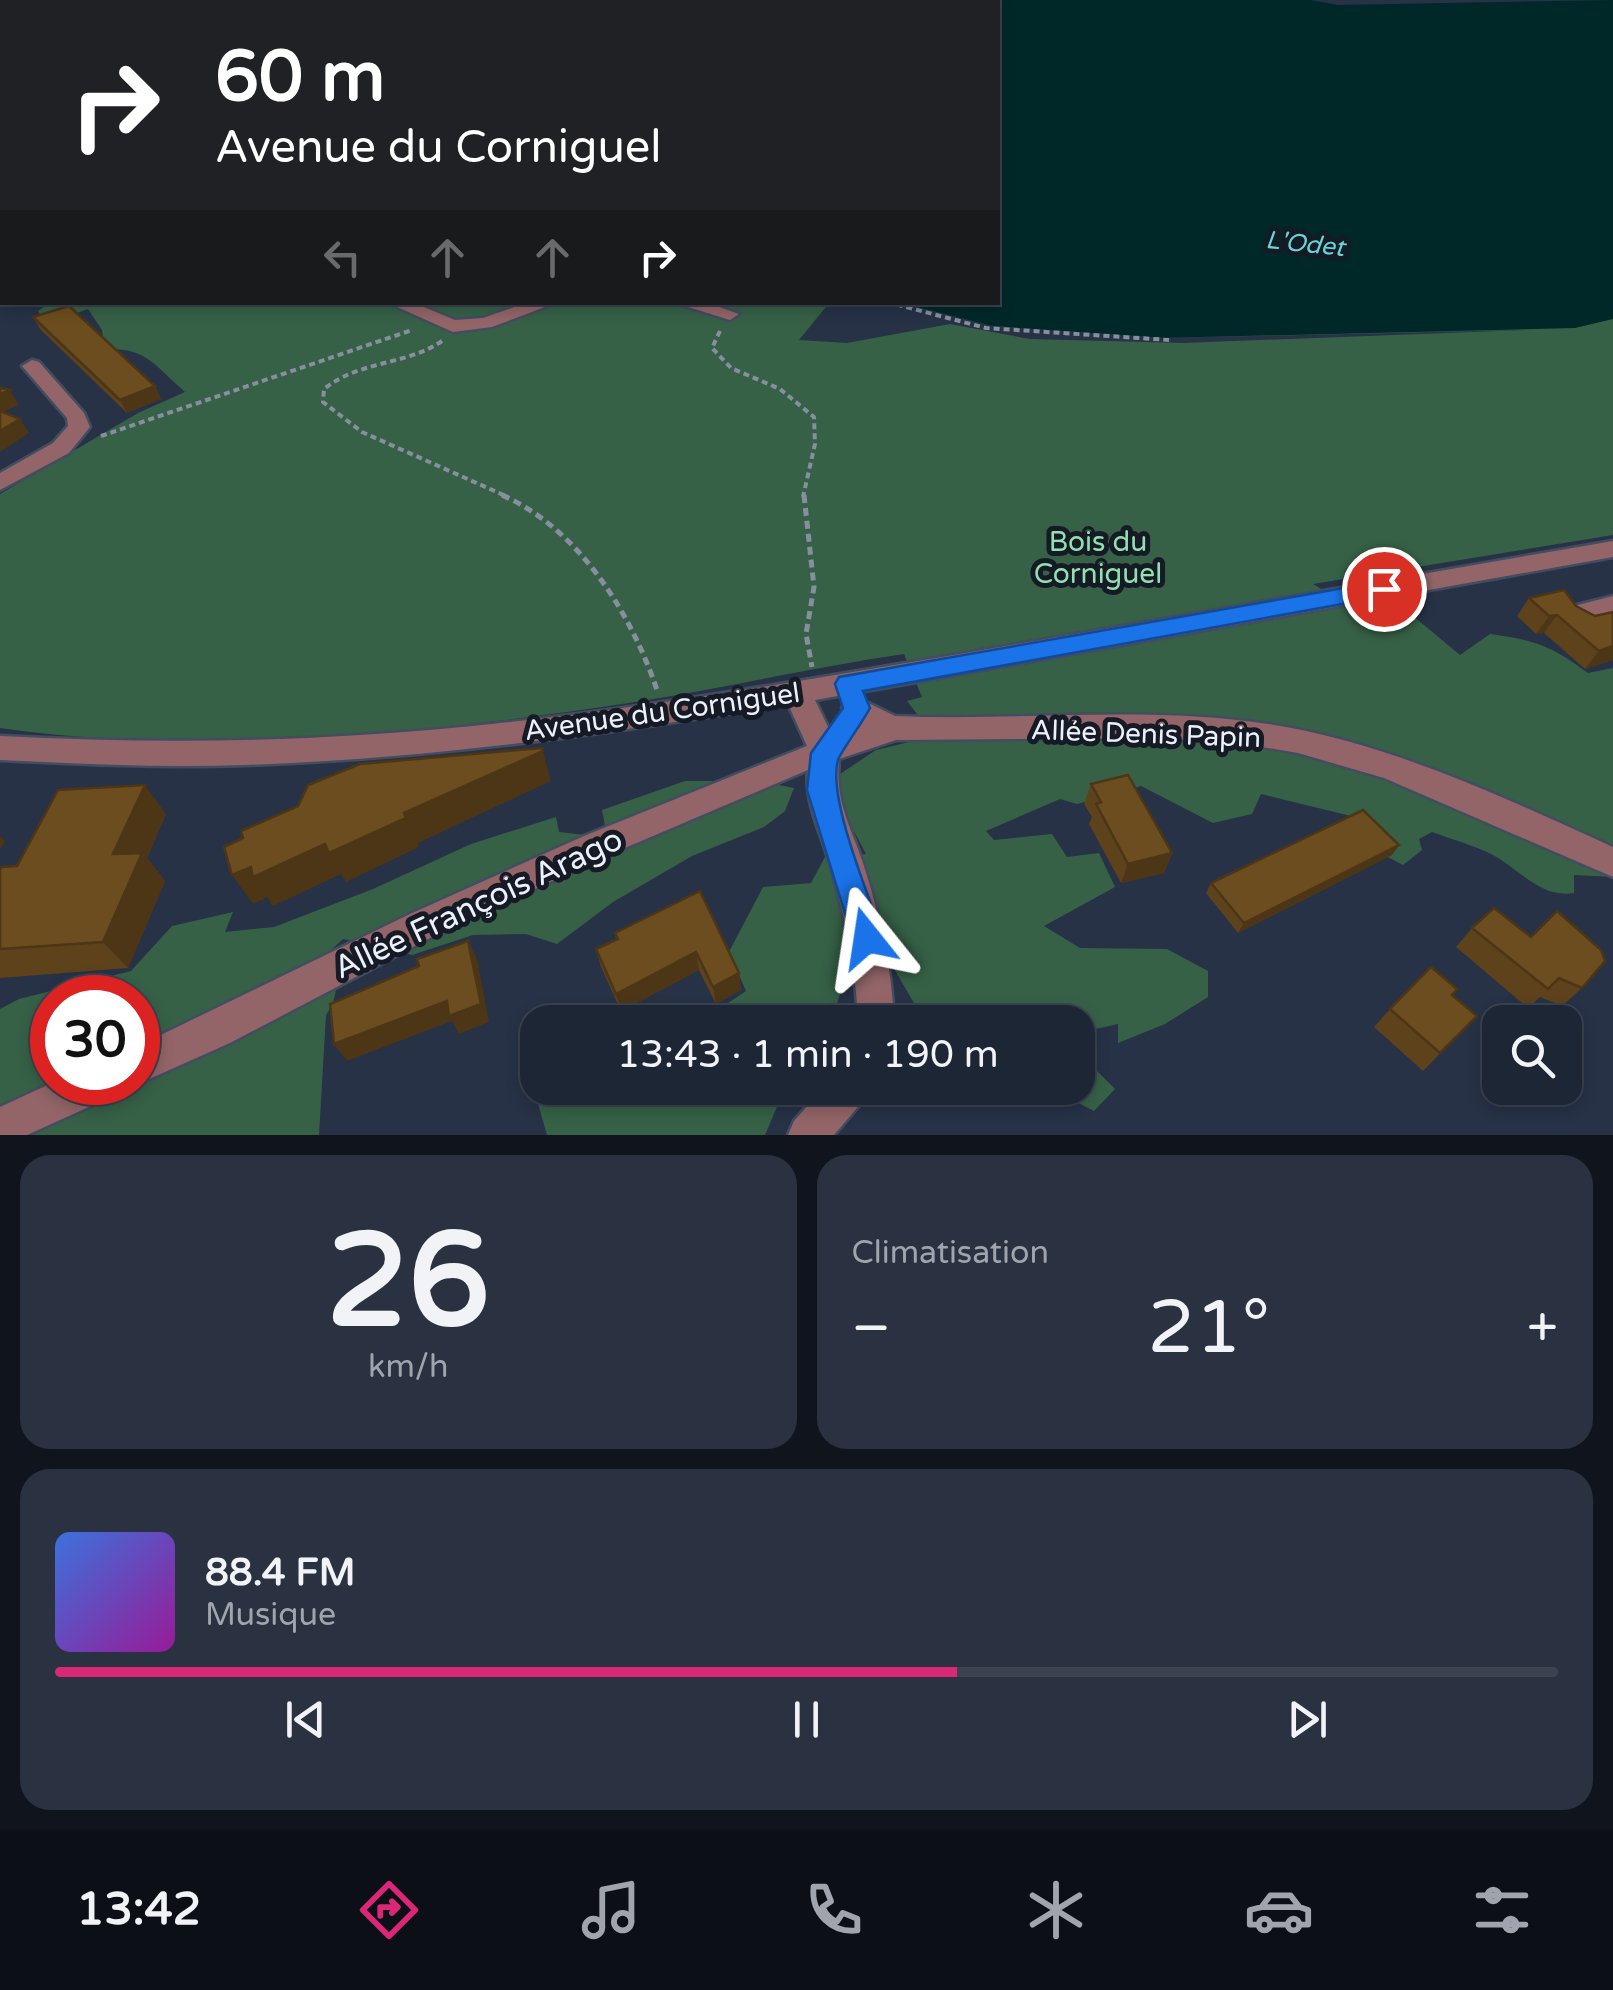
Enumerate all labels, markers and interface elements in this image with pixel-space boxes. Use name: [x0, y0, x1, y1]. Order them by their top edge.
text: 60 m: [215, 36, 385, 120]
icon: right: [50, 40, 180, 170]
text: Avenue du Corniguel: [215, 121, 662, 175]
water label: L'Odet: [1264, 225, 1348, 263]
icon: left: [315, 230, 370, 285]
icon: ahead: [420, 230, 475, 285]
icon: ahead: [525, 230, 580, 285]
icon: right: [630, 230, 685, 285]
park label: Bois du Corniguel: [1034, 525, 1162, 591]
pin: [1342, 547, 1427, 632]
icon: arrive: [1357, 562, 1412, 617]
street label: Avenue du Corniguel: [522, 676, 802, 748]
street label: Allée Denis Papin: [1030, 713, 1262, 755]
street label: Allée François Arago: [328, 820, 629, 987]
position arrow: [815, 886, 919, 990]
speed limit sign: 30: [30, 975, 160, 1105]
map controls: [1482, 1005, 1582, 1105]
button: search: [1482, 1005, 1582, 1105]
text: 13:43 · 1 min · 190 m: [616, 1032, 999, 1078]
text: 26: [327, 1205, 490, 1361]
text: Climatisation: [852, 1234, 1049, 1272]
text: 21°: [1148, 1283, 1270, 1373]
text: −: [852, 1296, 891, 1362]
text: +: [1527, 1296, 1558, 1362]
text: km/h: [368, 1348, 448, 1386]
text: 88.4 FM: [205, 1550, 355, 1596]
text: Musique: [205, 1596, 336, 1634]
icon: previous: [278, 1692, 333, 1747]
icon: pause: [779, 1692, 834, 1747]
icon: next: [1280, 1692, 1335, 1747]
icon: directions: [354, 1875, 424, 1945]
icon: music: [576, 1875, 646, 1945]
icon: phone: [799, 1875, 869, 1945]
icon: climate: [1021, 1875, 1091, 1945]
icon: car: [1244, 1875, 1314, 1945]
icon: filters: [1467, 1875, 1537, 1945]
text: 13:42: [76, 1883, 201, 1937]

